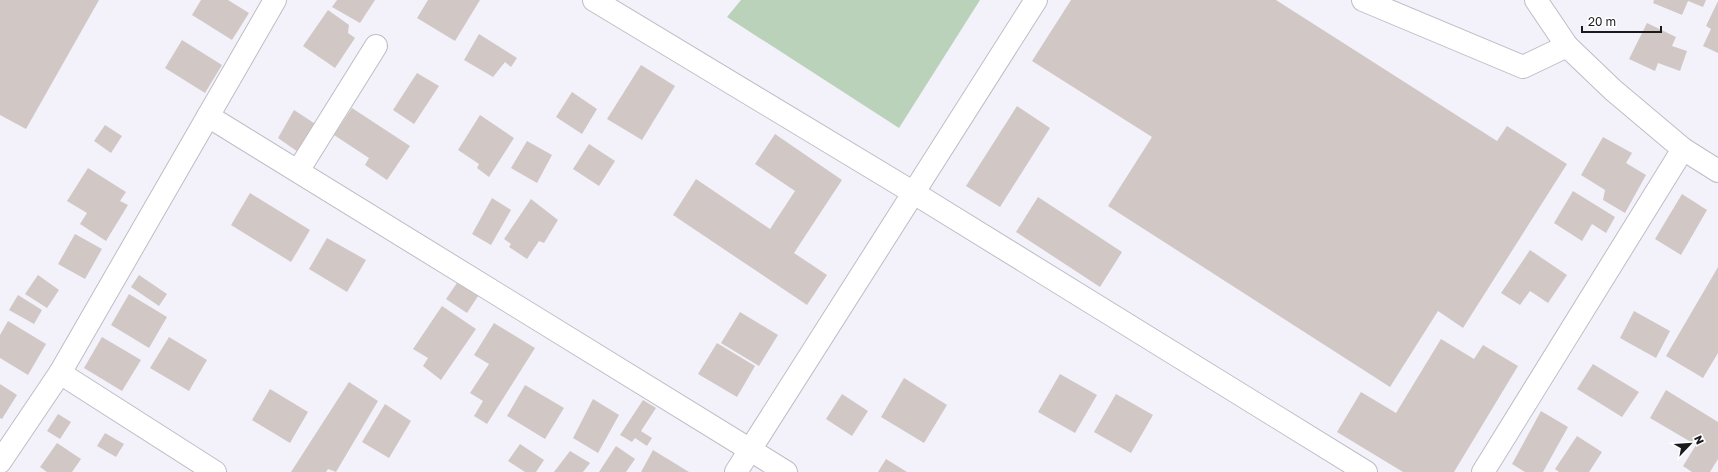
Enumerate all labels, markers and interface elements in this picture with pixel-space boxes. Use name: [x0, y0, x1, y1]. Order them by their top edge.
scale bar: [1582, 8, 1661, 34]
text: 20 m: [1588, 14, 1616, 29]
north arrow: [1670, 424, 1710, 464]
text: N: [1692, 433, 1707, 446]

